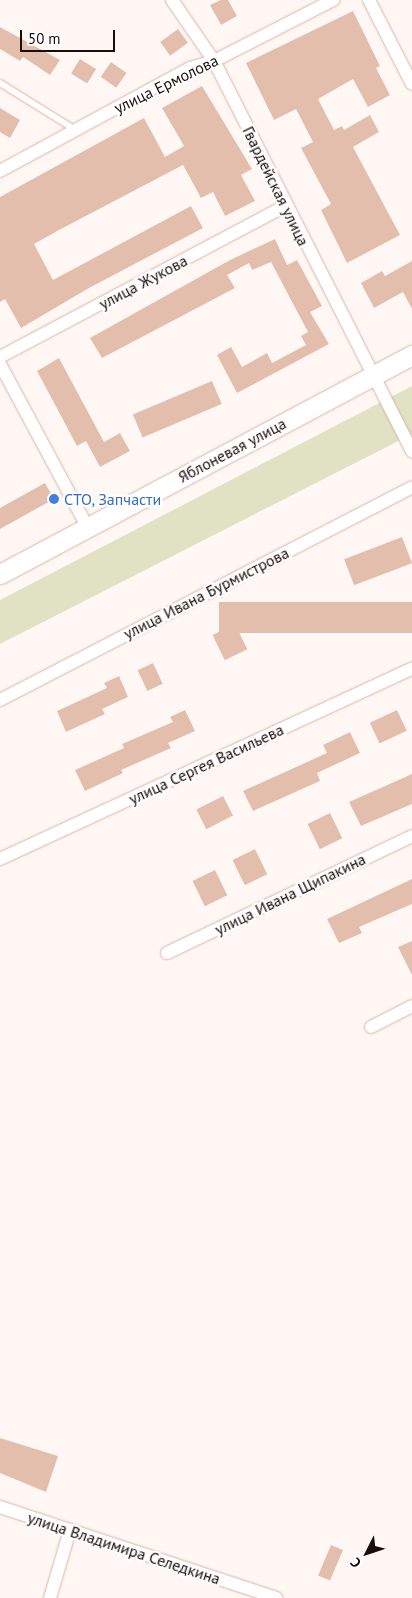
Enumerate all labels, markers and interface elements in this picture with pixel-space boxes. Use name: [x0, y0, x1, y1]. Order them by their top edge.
scale bar: [22, 20, 118, 52]
text: 50 m: [28, 29, 61, 48]
street label: улица Ермолова: [111, 50, 221, 118]
street label: Гвардейская улица: [239, 123, 313, 249]
street label: улица Жукова: [96, 251, 190, 313]
street label: Яблоневая улица: [175, 413, 289, 487]
place label: СТО, Запчасти: [64, 489, 162, 509]
marker: СТО, Запчасти: [48, 493, 60, 505]
street label: улица Ивана Бурмистрова: [120, 543, 292, 643]
street label: улица Сергея Васильева: [126, 720, 286, 808]
street label: улица Ивана Щипакина: [211, 849, 369, 939]
street label: улица Владимира Селедкина: [25, 1508, 223, 1588]
north arrow: [342, 1528, 392, 1578]
text: С: [346, 1554, 365, 1572]

